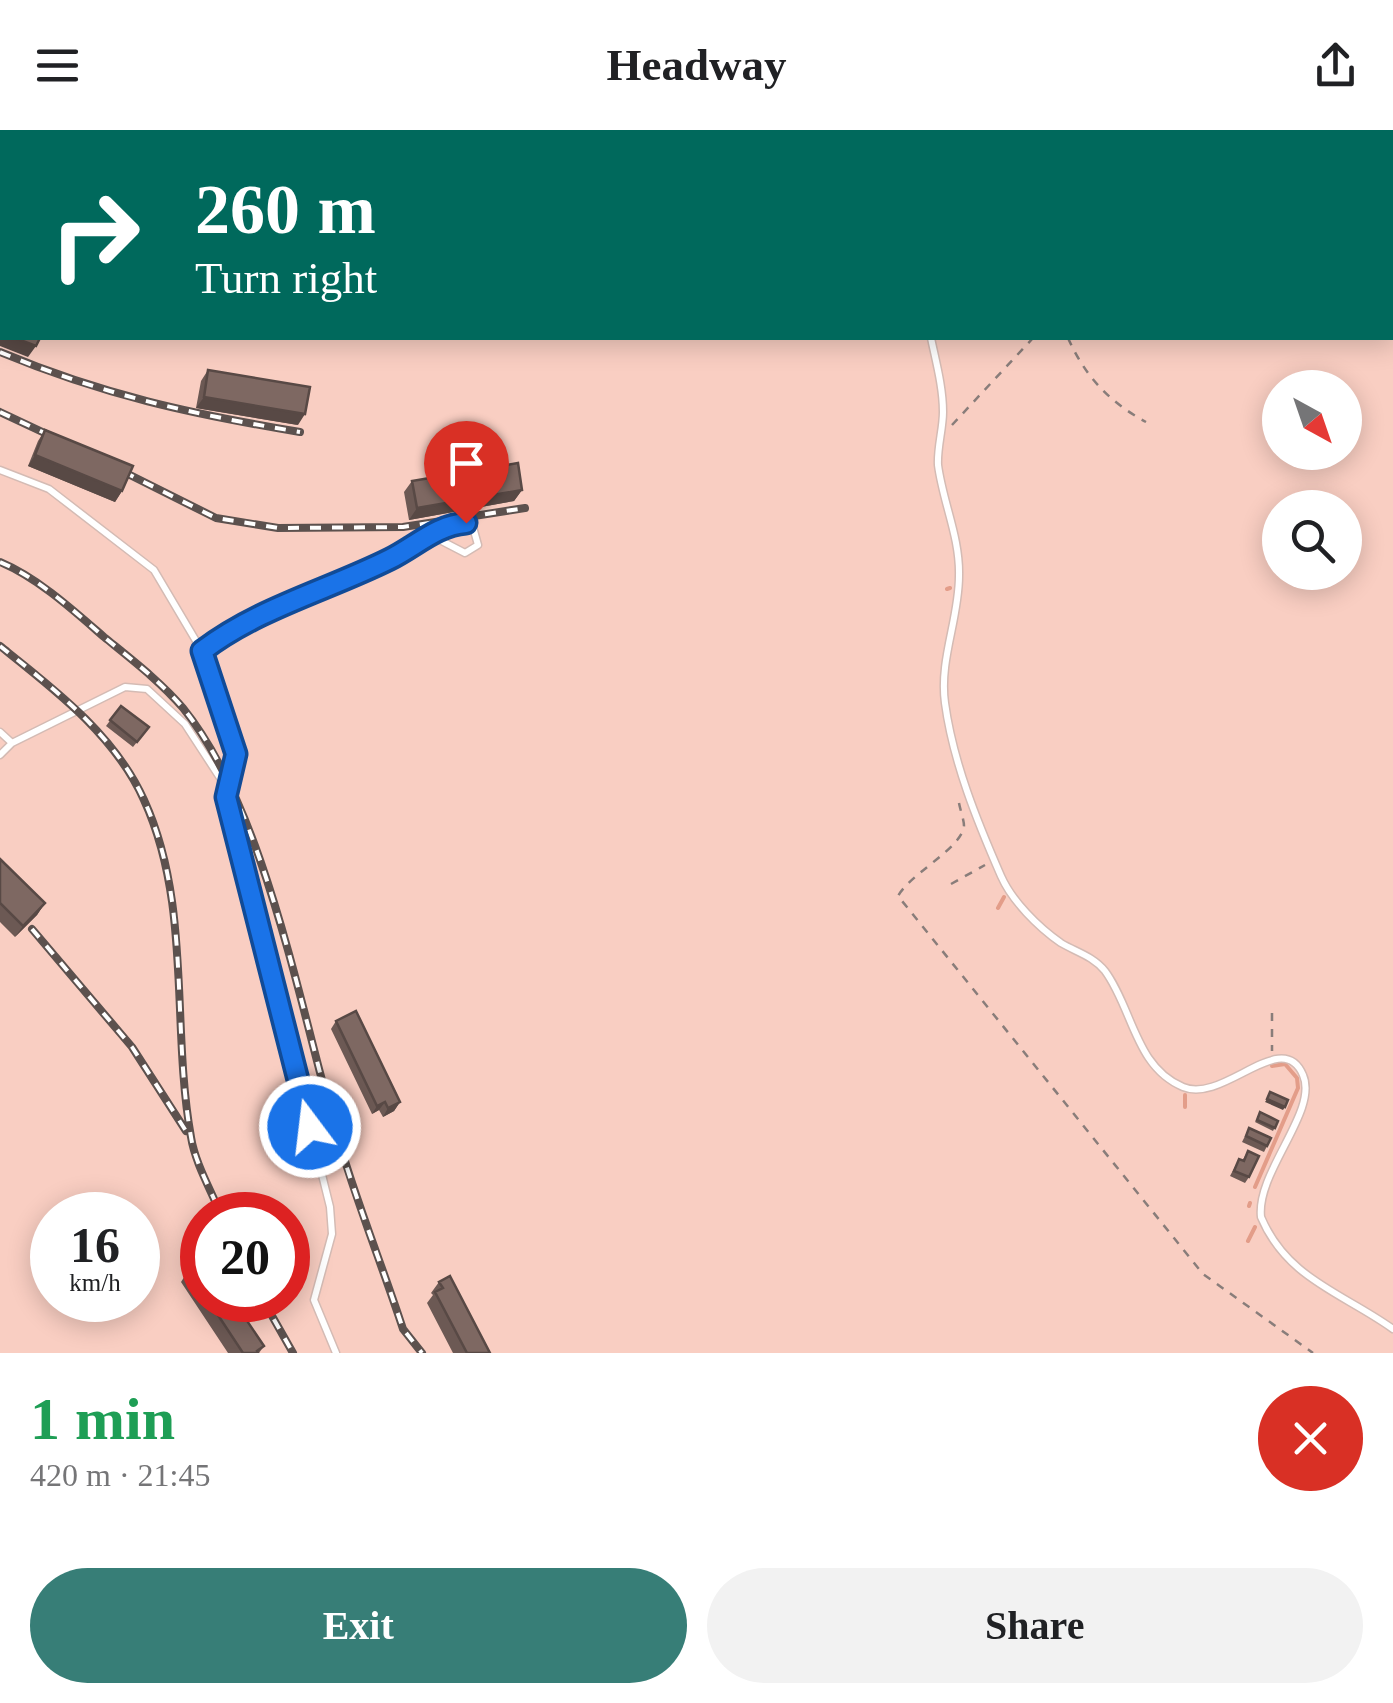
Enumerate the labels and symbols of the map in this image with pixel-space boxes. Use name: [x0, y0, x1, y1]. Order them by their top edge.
north arrow: [1262, 370, 1362, 470]
pin: [424, 421, 509, 524]
position arrow: [258, 1075, 362, 1179]
speed limit sign: 20: [180, 1192, 310, 1322]

